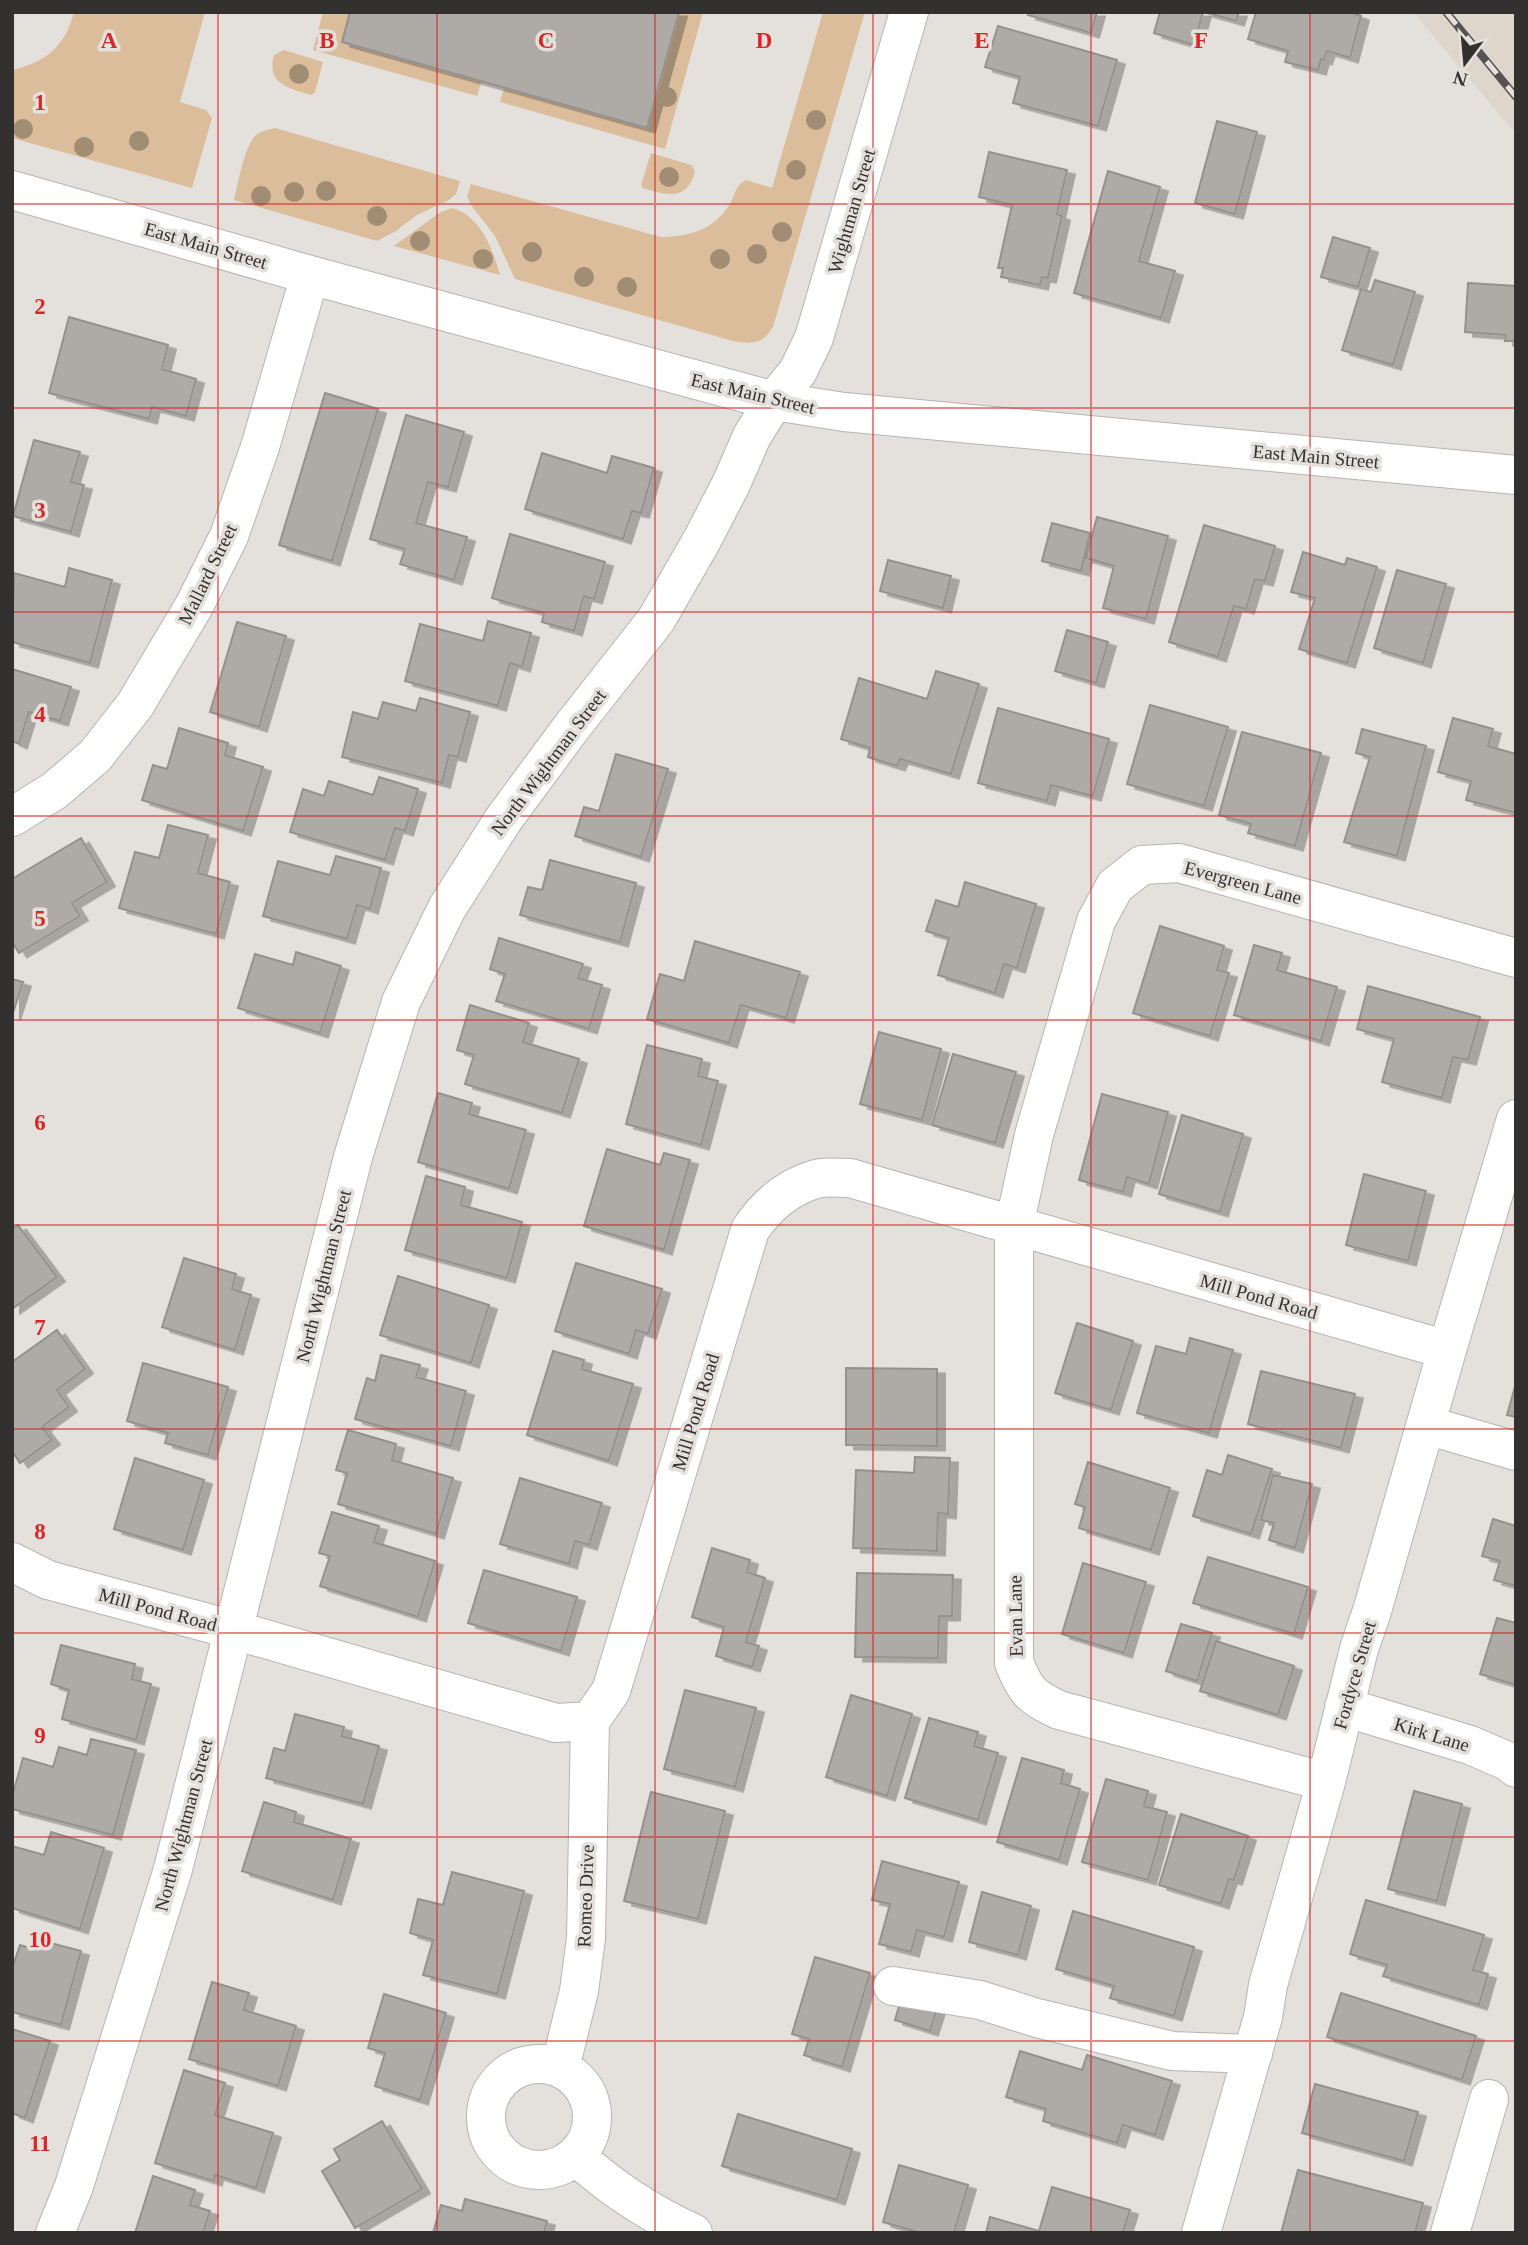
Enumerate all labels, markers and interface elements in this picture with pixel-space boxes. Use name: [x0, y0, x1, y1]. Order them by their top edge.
text: A: [101, 28, 118, 53]
text: B: [319, 28, 335, 53]
text: C: [538, 28, 554, 53]
text: D: [756, 28, 772, 53]
text: E: [974, 28, 990, 53]
text: F: [1194, 28, 1208, 53]
north arrow: [1430, 28, 1500, 98]
text: N: [1451, 67, 1470, 91]
text: 1: [34, 90, 46, 115]
street label: Wightman Street: [824, 146, 879, 276]
street label: East Main Street: [142, 218, 270, 273]
text: 2: [34, 294, 46, 319]
street label: East Main Street: [689, 369, 818, 418]
street label: East Main Street: [1252, 441, 1381, 473]
text: 3: [34, 498, 46, 523]
street label: Mallard Street: [174, 520, 241, 628]
street label: North Wightman Street: [487, 685, 611, 839]
text: 4: [34, 702, 46, 727]
street label: Evergreen Lane: [1182, 857, 1304, 908]
text: 5: [34, 906, 46, 931]
text: 6: [34, 1110, 46, 1135]
street label: North Wightman Street: [292, 1187, 355, 1365]
street label: Mill Pond Road: [1198, 1270, 1321, 1323]
text: 7: [34, 1315, 46, 1340]
street label: Mill Pond Road: [668, 1351, 723, 1473]
text: 8: [34, 1519, 46, 1544]
street label: Evan Lane: [1004, 1575, 1027, 1657]
street label: Mill Pond Road: [97, 1584, 220, 1635]
street label: Fordyce Street: [1329, 1618, 1380, 1732]
street label: Kirk Lane: [1392, 1713, 1472, 1756]
text: 9: [34, 1723, 46, 1748]
street label: North Wightman Street: [150, 1736, 217, 1913]
street label: Romeo Drive: [573, 1844, 598, 1948]
text: 10: [29, 1927, 52, 1952]
text: 11: [29, 2131, 51, 2156]

